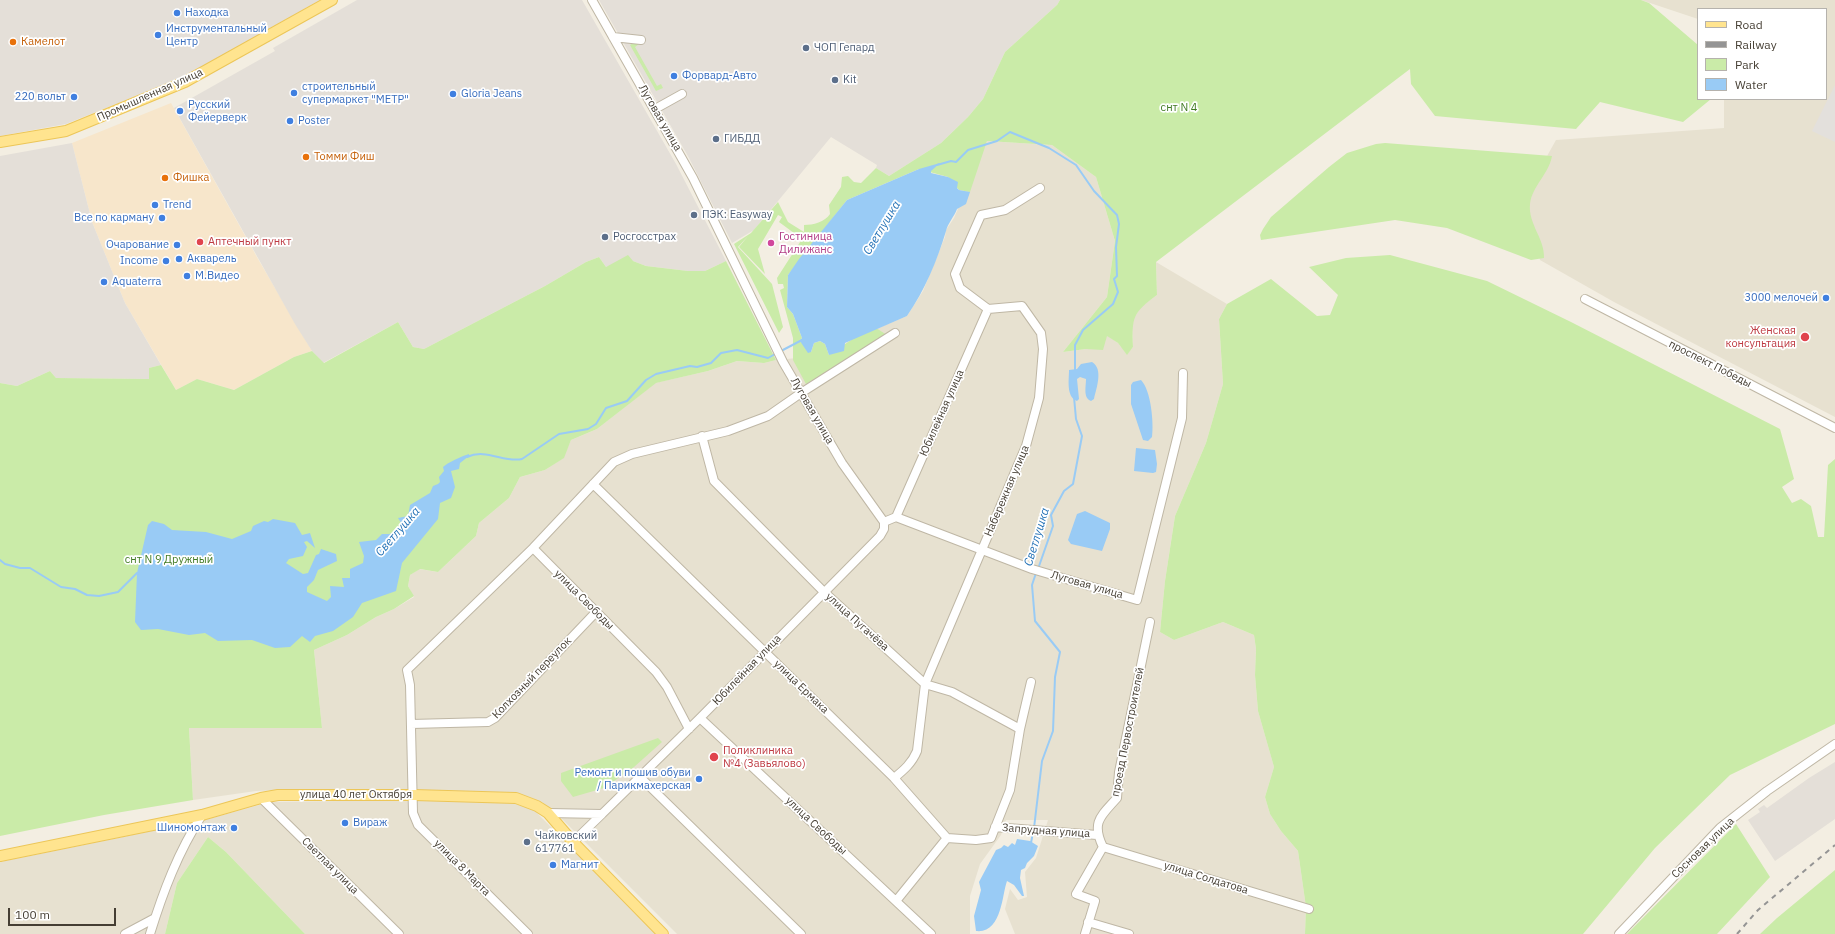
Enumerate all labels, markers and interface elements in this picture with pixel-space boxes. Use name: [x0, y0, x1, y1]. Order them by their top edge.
place label: Находка: [185, 6, 229, 20]
marker: Находка: [172, 8, 182, 18]
legend: [1697, 8, 1827, 100]
text: Road: [1735, 17, 1763, 32]
place label: Инструментальный Центр: [166, 22, 267, 48]
marker: Инструментальный Центр: [153, 30, 163, 40]
place label: Камелот: [21, 35, 65, 49]
marker: Камелот: [8, 37, 18, 47]
text: Railway: [1735, 37, 1777, 52]
place label: ЧОП Гепард: [814, 41, 875, 55]
marker: ЧОП Гепард: [801, 43, 811, 53]
text: Park: [1735, 57, 1759, 72]
street label: Промышленная улица: [95, 66, 205, 124]
place label: Форвард-Авто: [682, 69, 757, 83]
marker: Форвард-Авто: [669, 71, 679, 81]
place label: Kit: [843, 73, 857, 87]
marker: Kit: [830, 75, 840, 85]
text: Water: [1735, 77, 1767, 92]
place label: строительный супермаркет "МЕТР": [302, 80, 409, 106]
street label: Луговая улица: [636, 82, 684, 154]
place label: Gloria Jeans: [461, 87, 522, 101]
marker: строительный супермаркет "МЕТР": [289, 88, 299, 98]
marker: Gloria Jeans: [448, 89, 458, 99]
place label: 220 вольт: [15, 90, 66, 104]
marker: 220 вольт: [69, 92, 79, 102]
place label: Русский Фейерверк: [188, 98, 247, 124]
park label: снт N 4: [1161, 101, 1197, 115]
marker: Русский Фейерверк: [175, 106, 185, 116]
place label: Poster: [298, 114, 330, 128]
marker: Poster: [285, 116, 295, 126]
place label: ГИБДД: [724, 132, 760, 146]
marker: ГИБДД: [711, 134, 721, 144]
place label: Томми Фиш: [314, 150, 375, 164]
marker: Томми Фиш: [301, 152, 311, 162]
place label: Фишка: [173, 171, 209, 185]
marker: Фишка: [160, 173, 170, 183]
place label: Trend: [163, 198, 191, 212]
water label: Светлушка: [860, 198, 904, 258]
marker: Trend: [150, 200, 160, 210]
place label: ПЭК: Easyway: [702, 208, 772, 222]
marker: ПЭК: Easyway: [689, 210, 699, 220]
place label: Все по карману: [74, 211, 154, 225]
marker: Все по карману: [157, 213, 167, 223]
place label: Росгосстрах: [613, 230, 676, 244]
place label: Гостиница Дилижанс: [779, 230, 832, 256]
marker: Росгосстрах: [600, 232, 610, 242]
place label: Аптечный пункт: [208, 235, 291, 249]
marker: Аптечный пункт: [195, 237, 205, 247]
place label: Очарование: [106, 238, 169, 252]
marker: Гостиница Дилижанс: [766, 238, 776, 248]
marker: Очарование: [172, 240, 182, 250]
place label: Акварель: [187, 252, 236, 266]
place label: Income: [120, 254, 158, 268]
marker: Акварель: [174, 254, 184, 264]
marker: Income: [161, 256, 171, 266]
place label: М.Видео: [195, 269, 239, 283]
marker: М.Видео: [182, 271, 192, 281]
place label: Aquaterra: [112, 275, 161, 289]
marker: Aquaterra: [99, 277, 109, 287]
place label: 3000 мелочей: [1745, 291, 1818, 305]
marker: 3000 мелочей: [1821, 293, 1831, 303]
place label: Женская консультация: [1726, 324, 1796, 350]
marker: Женская консультация: [1799, 331, 1811, 343]
street label: проспект Победы: [1666, 337, 1754, 391]
street label: Юбилейная улица: [917, 368, 967, 458]
street label: Луговая улица: [788, 375, 836, 447]
street label: Набережная улица: [982, 443, 1032, 539]
water label: Светлушка: [373, 505, 423, 559]
water label: Светлушка: [1021, 506, 1053, 568]
park label: снт N 9 Дружный: [125, 553, 213, 567]
street label: улица Свободы: [551, 567, 617, 633]
street label: Луговая улица: [1049, 568, 1125, 602]
street label: улица Пугачёва: [823, 590, 891, 654]
street label: Юбилейная улица: [710, 632, 784, 708]
street label: Колхозный переулок: [490, 634, 574, 722]
street label: улица Ермака: [771, 658, 831, 716]
street label: проезд Первостроителей: [1109, 666, 1147, 798]
place label: Поликлиника №4 (Завьялово): [723, 744, 806, 770]
marker: Поликлиника №4 (Завьялово): [708, 751, 720, 763]
place label: Ремонт и пошив обуви / Парикмахерская: [574, 766, 691, 792]
marker: Ремонт и пошив обуви / Парикмахерская: [694, 774, 704, 784]
street label: улица 40 лет Октября: [300, 788, 412, 802]
street label: улица Свободы: [783, 794, 849, 858]
street label: Сосновая улица: [1669, 815, 1737, 881]
place label: Вираж: [353, 816, 387, 830]
marker: Вираж: [340, 818, 350, 828]
place label: Шиномонтаж: [157, 821, 226, 835]
street label: Запрудная улица: [1002, 821, 1090, 841]
marker: Шиномонтаж: [229, 823, 239, 833]
place label: Чайковский 617761: [535, 829, 597, 855]
street label: Светлая улица: [299, 835, 361, 897]
street label: улица 8 Марта: [431, 837, 493, 899]
marker: Чайковский 617761: [522, 837, 532, 847]
place label: Магнит: [561, 858, 599, 872]
street label: улица Солдатова: [1162, 859, 1250, 897]
marker: Магнит: [548, 860, 558, 870]
scale bar: [10, 900, 118, 926]
text: 100 m: [15, 907, 50, 922]

